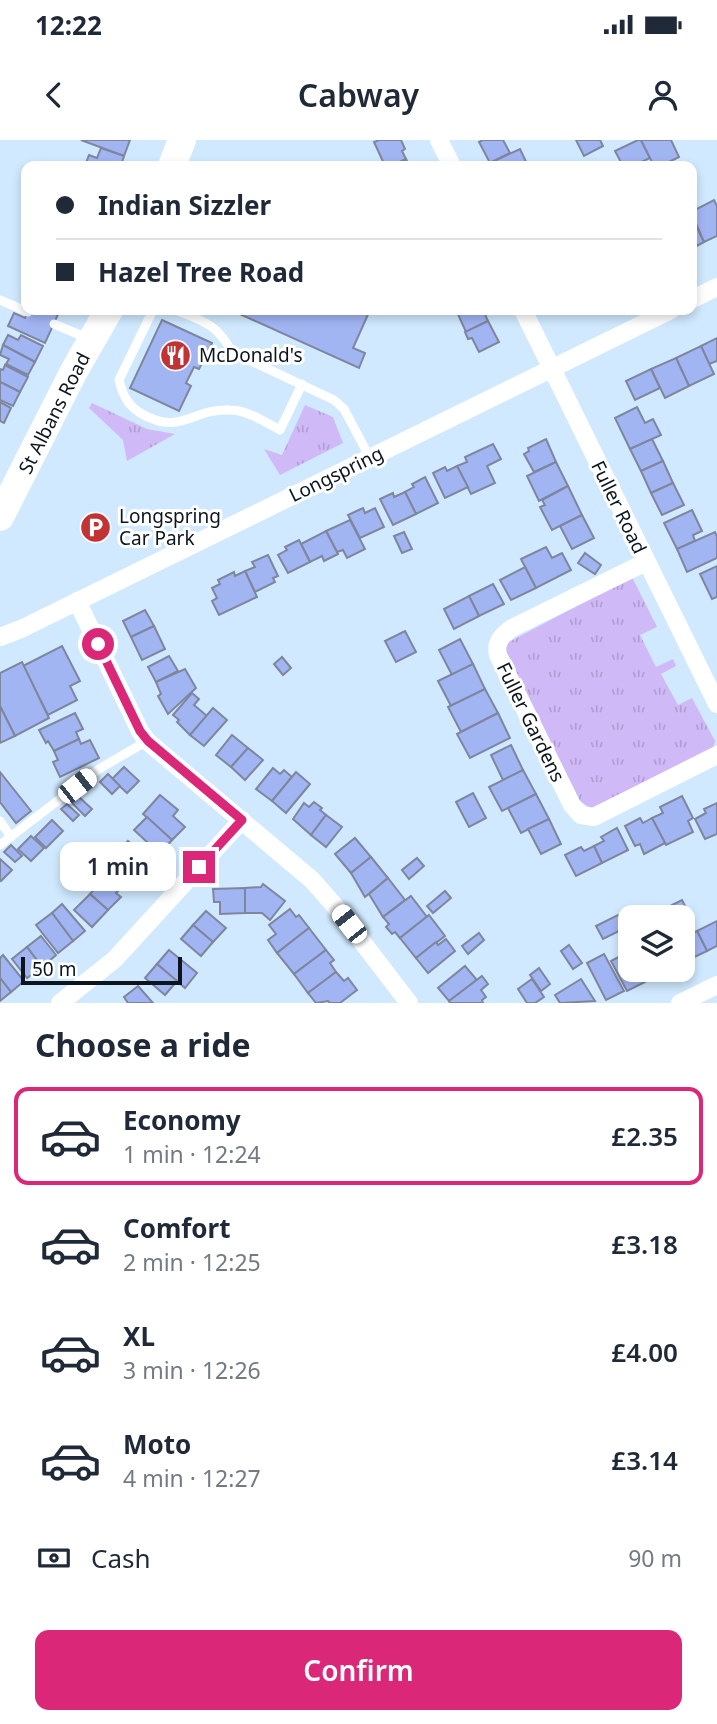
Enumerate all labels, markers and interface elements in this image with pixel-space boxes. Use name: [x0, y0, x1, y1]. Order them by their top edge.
text: 12:22: [35, 7, 102, 43]
text: Cabway: [298, 73, 419, 116]
icon: back: [35, 76, 73, 114]
icon: person: [644, 76, 682, 114]
text: Indian Sizzler: [98, 187, 271, 223]
text: Hazel Tree Road: [98, 254, 304, 290]
restaurant icon: McDonald's: [159, 338, 193, 372]
place label: McDonald's: [199, 342, 303, 368]
street label: St Albans Road: [12, 348, 96, 478]
street label: Longspring: [285, 440, 387, 508]
street label: Fuller Road: [585, 456, 653, 558]
place label: Longspring Car Park: [119, 503, 221, 551]
parking icon: Longspring Car Park: [79, 510, 113, 544]
route start: [82, 628, 114, 660]
street label: Fuller Gardens: [491, 658, 571, 786]
car: [54, 765, 101, 807]
callout: 1 min: [59, 842, 174, 892]
text: 1 min: [87, 850, 149, 882]
route end: [183, 851, 215, 883]
car: [328, 901, 371, 947]
map controls: [618, 905, 695, 982]
button: layers: [618, 905, 695, 982]
scale bar: [21, 954, 182, 986]
text: 50 m: [32, 956, 76, 982]
text: Choose a ride: [35, 1023, 251, 1066]
text: Economy: [123, 1102, 241, 1138]
icon: car: [39, 1105, 102, 1168]
text: £2.35: [611, 1118, 678, 1154]
text: 1 min · 12:24: [123, 1138, 261, 1170]
text: Comfort: [123, 1210, 231, 1246]
icon: car: [39, 1213, 102, 1276]
text: £3.18: [611, 1226, 678, 1262]
text: 2 min · 12:25: [123, 1246, 261, 1278]
text: XL: [123, 1318, 155, 1354]
icon: car: [39, 1321, 102, 1384]
text: £4.00: [611, 1334, 678, 1370]
text: 3 min · 12:26: [123, 1354, 261, 1386]
text: Moto: [123, 1426, 191, 1462]
icon: car: [39, 1429, 102, 1492]
text: £3.14: [611, 1442, 678, 1478]
text: 4 min · 12:27: [123, 1462, 261, 1494]
icon: cash: [35, 1539, 73, 1577]
text: Cash: [91, 1540, 151, 1576]
text: 90 m: [628, 1542, 682, 1574]
button: Confirm: [35, 1630, 682, 1710]

